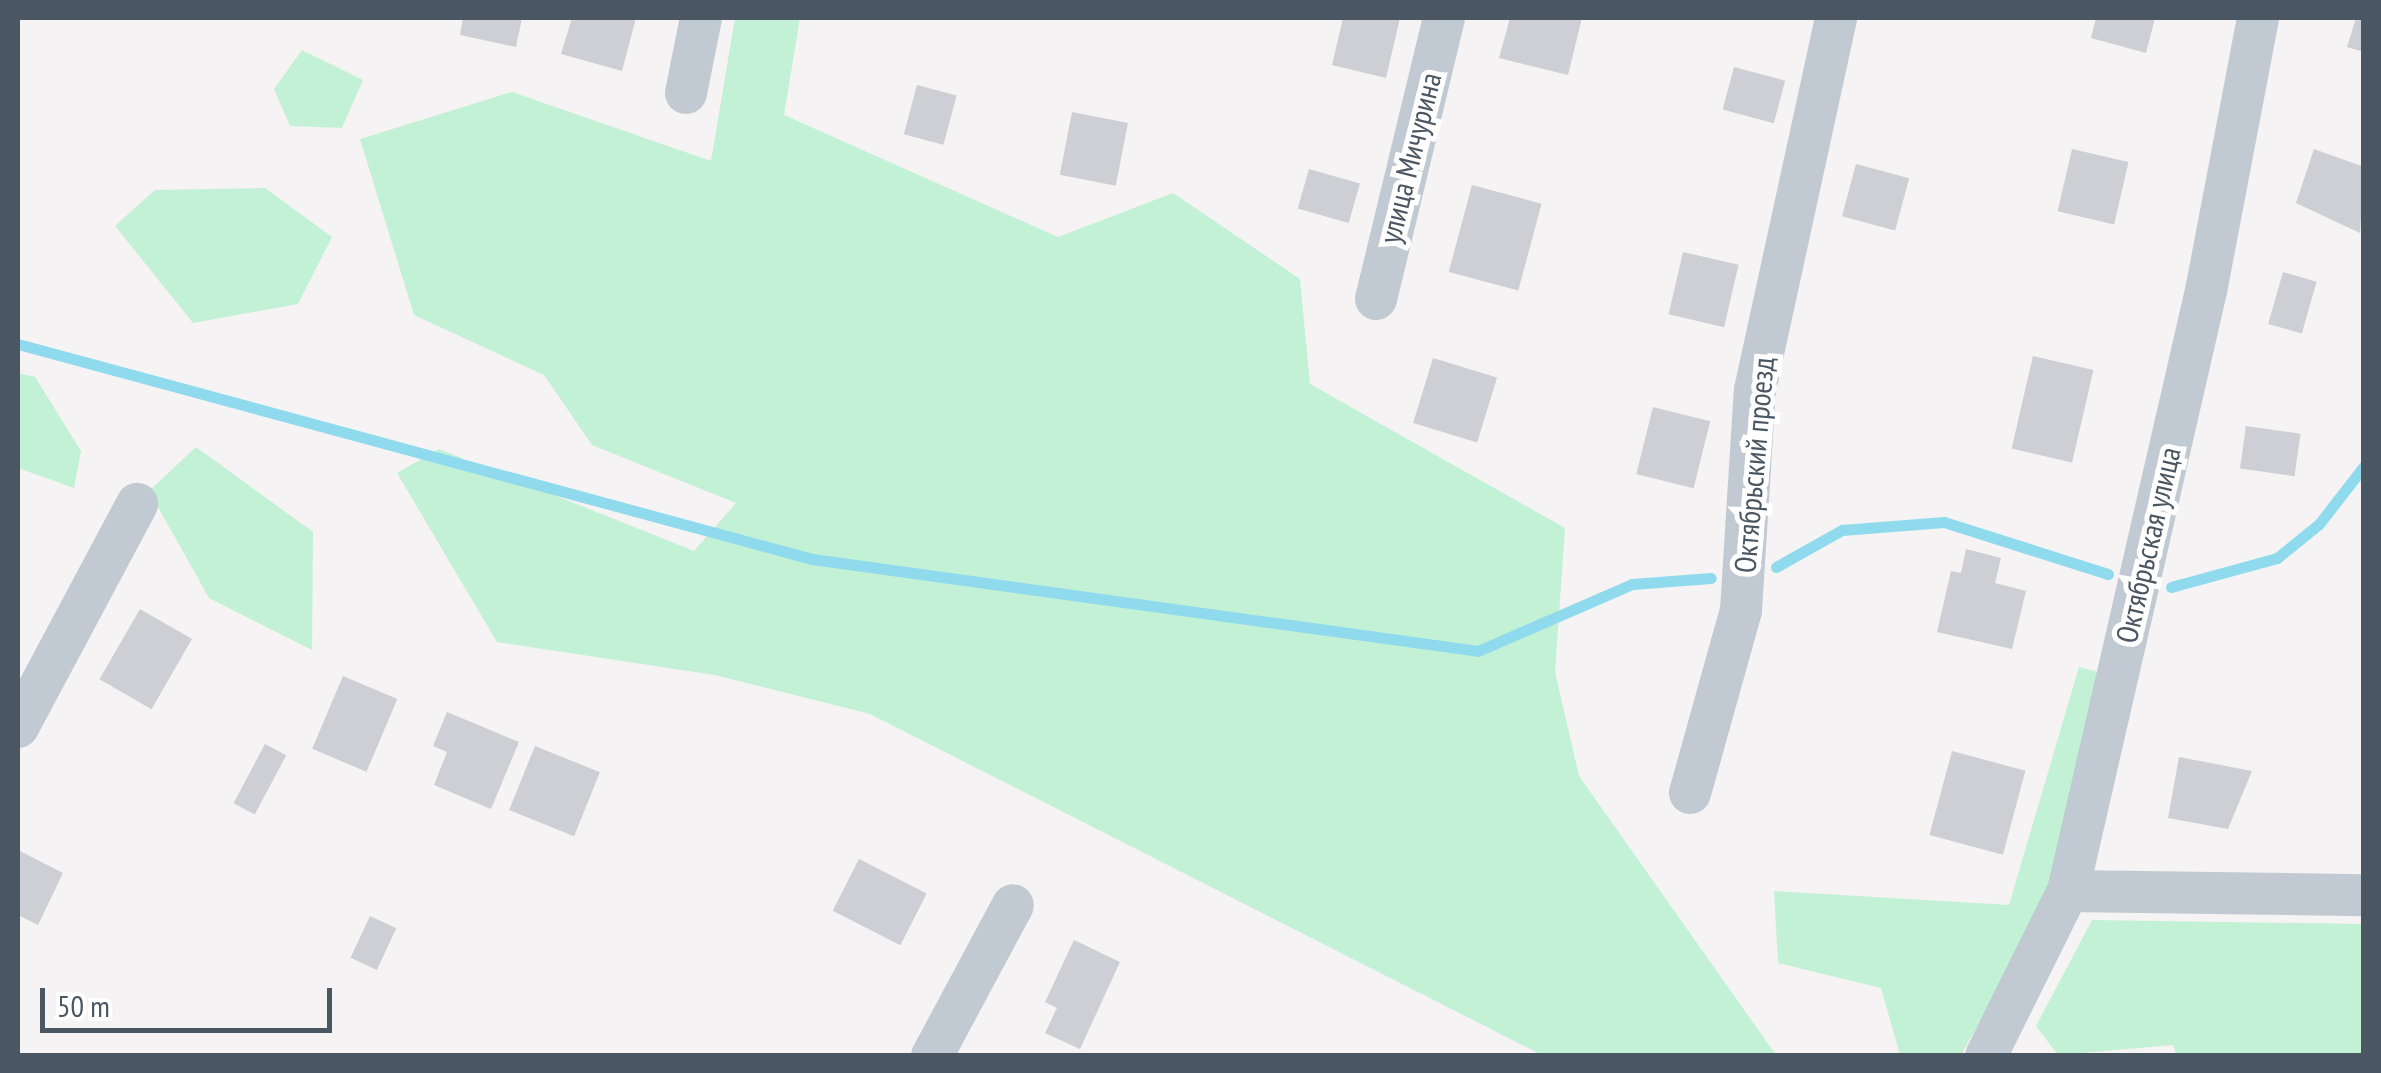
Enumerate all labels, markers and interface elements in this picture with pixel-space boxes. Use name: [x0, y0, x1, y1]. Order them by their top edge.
street label: улица Мичурина: [1371, 69, 1449, 247]
street label: Октябрьский проезд: [1727, 356, 1781, 574]
street label: Октябрьская улица: [2108, 443, 2188, 647]
scale bar: [45, 968, 338, 1030]
text: 50 m: [57, 986, 110, 1025]

